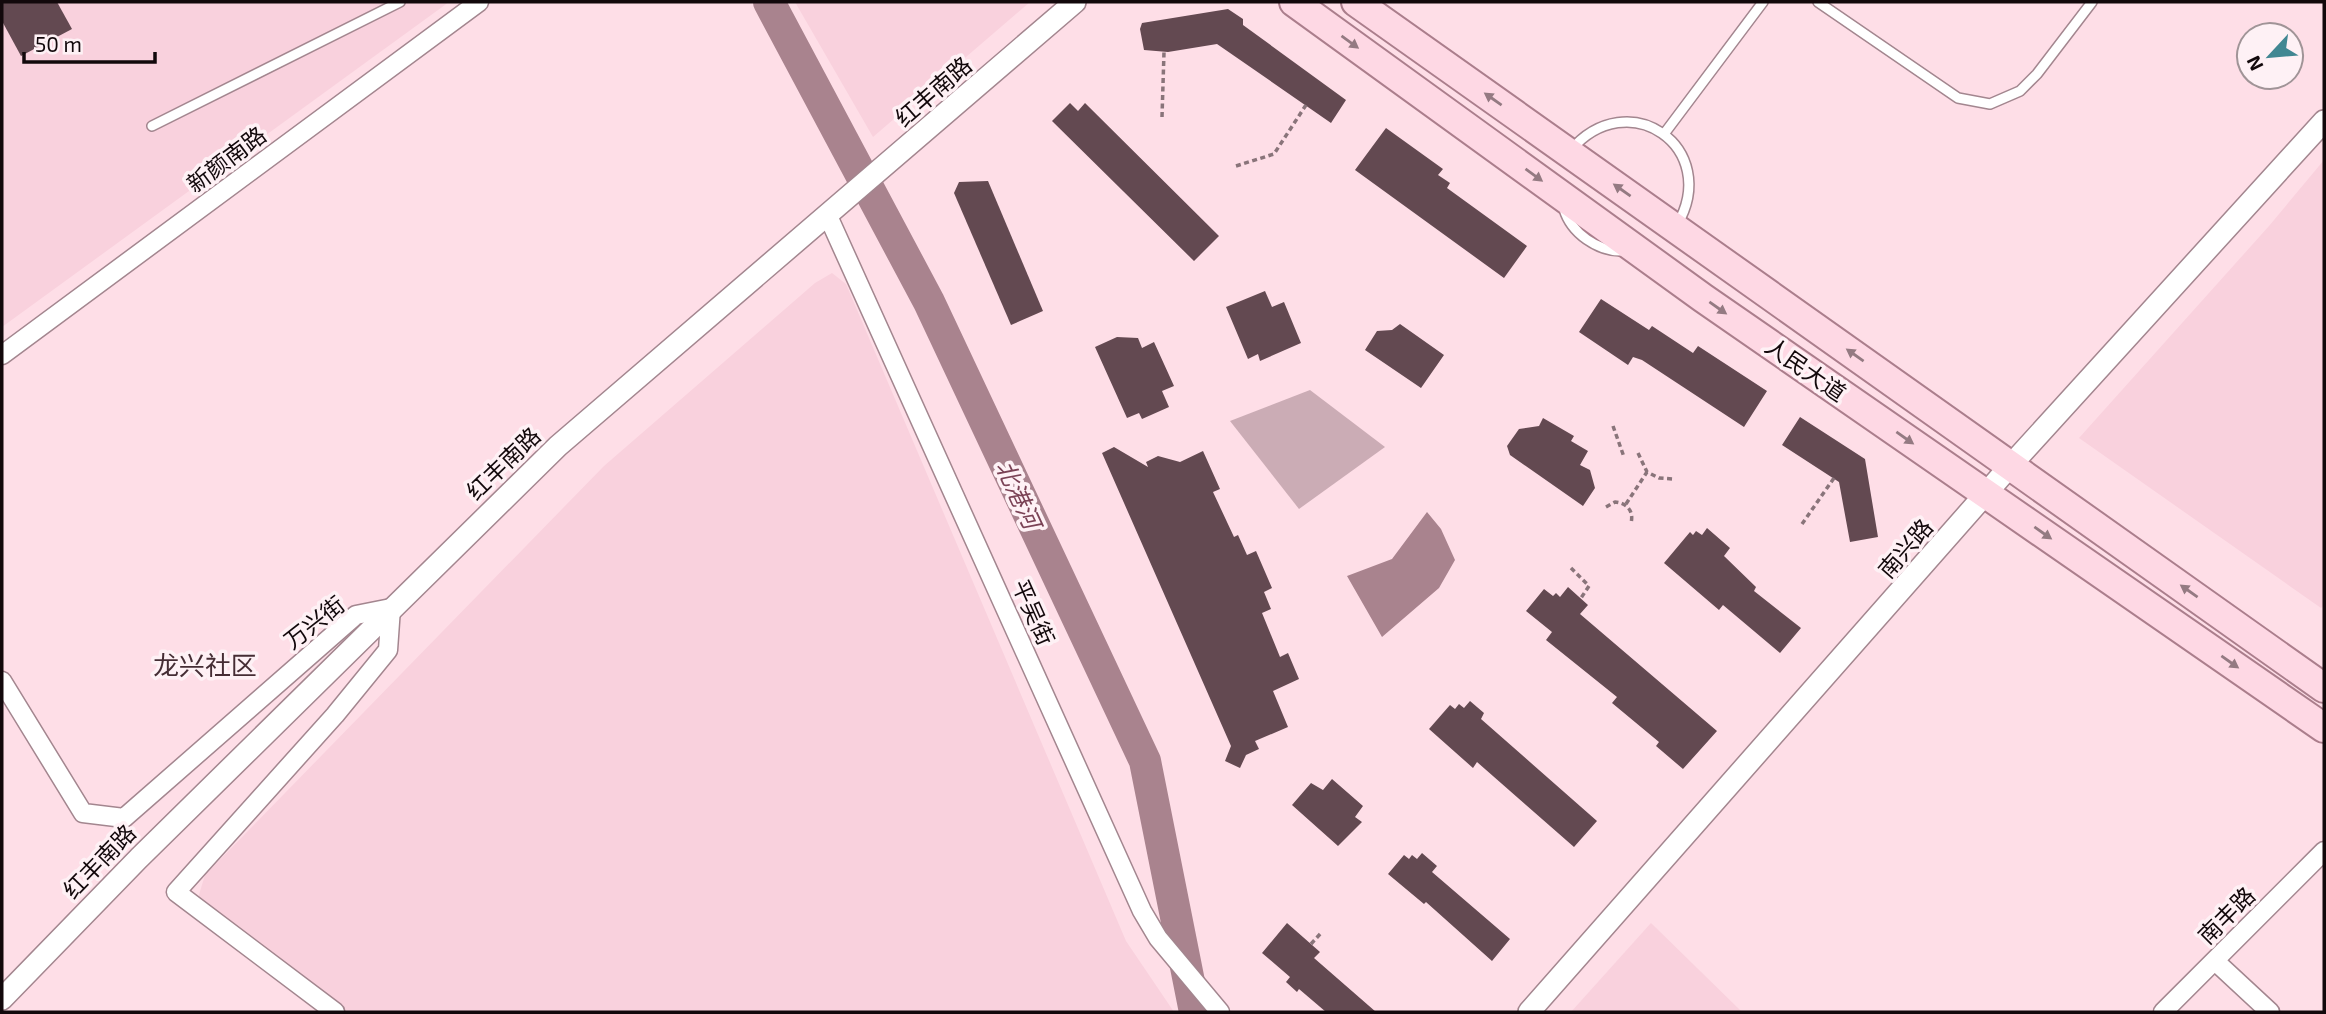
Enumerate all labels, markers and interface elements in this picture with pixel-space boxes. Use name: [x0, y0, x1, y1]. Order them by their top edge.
scale bar: [24, 21, 156, 65]
north arrow: [2235, 21, 2305, 91]
text: 50 m: [35, 31, 82, 56]
one-way arrow: [1341, 35, 1359, 49]
street label: 红丰南路: [889, 50, 977, 132]
text: N: [2241, 52, 2268, 75]
one-way arrow: [1484, 92, 1502, 106]
street label: 新颜南路: [181, 120, 271, 198]
one-way arrow: [1525, 168, 1543, 182]
one-way arrow: [1613, 183, 1631, 197]
one-way arrow: [1708, 302, 1728, 315]
street label: 人民大道: [1760, 331, 1852, 407]
one-way arrow: [1846, 348, 1864, 362]
street label: 红丰南路: [460, 421, 546, 505]
one-way arrow: [1896, 431, 1914, 445]
water label: 北港河: [991, 455, 1049, 536]
street label: 南兴路: [1872, 513, 1938, 583]
one-way arrow: [2034, 526, 2052, 540]
street label: 平吴街: [1007, 575, 1061, 649]
one-way arrow: [2180, 584, 2198, 598]
street label: 万兴街: [278, 590, 350, 654]
district label: 龙兴社区: [153, 649, 257, 680]
one-way arrow: [2221, 655, 2239, 669]
street label: 红丰南路: [57, 818, 141, 904]
street label: 南丰路: [2192, 881, 2260, 949]

